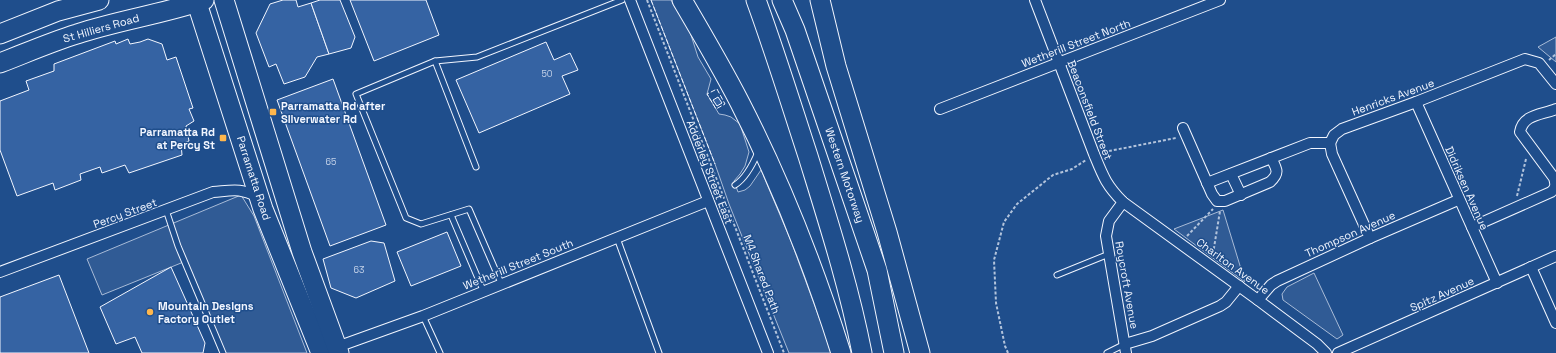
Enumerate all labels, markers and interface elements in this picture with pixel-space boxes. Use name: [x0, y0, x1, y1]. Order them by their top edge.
street label: St Hilliers Road: [61, 10, 141, 46]
street label: Wetherill Street North: [1020, 16, 1132, 70]
street label: Beaconsfield Street: [1065, 58, 1115, 162]
house number: 50: [541, 68, 553, 80]
street label: Henricks Avenue: [1350, 76, 1436, 118]
place label: Parramatta Rd after Silverwater Rd: [281, 99, 386, 126]
marker: Parramatta Rd after Silverwater Rd: [268, 107, 278, 117]
street label: Adderley Street East: [684, 118, 736, 226]
place label: Parramatta Rd at Percy St: [140, 125, 215, 152]
street label: Western Motorway: [822, 125, 868, 225]
marker: Parramatta Rd at Percy St: [218, 133, 228, 143]
street label: Parramatta Road: [234, 134, 274, 222]
street label: Didriksen Avenue: [1442, 144, 1492, 232]
house number: 65: [326, 156, 336, 168]
street label: Percy Street: [91, 195, 159, 231]
street label: Thompson Avenue: [1303, 208, 1397, 260]
street label: M4 Shared Path: [740, 232, 784, 316]
street label: Wetherill Street South: [461, 235, 575, 293]
street label: Charlton Avenue: [1194, 235, 1272, 297]
street label: Roycroft Avenue: [1112, 240, 1142, 330]
house number: 63: [354, 264, 364, 276]
street label: Spitz Avenue: [1408, 274, 1476, 314]
place label: Mountain Designs Factory Outlet: [158, 299, 254, 326]
marker: Mountain Designs Factory Outlet: [145, 307, 155, 317]

